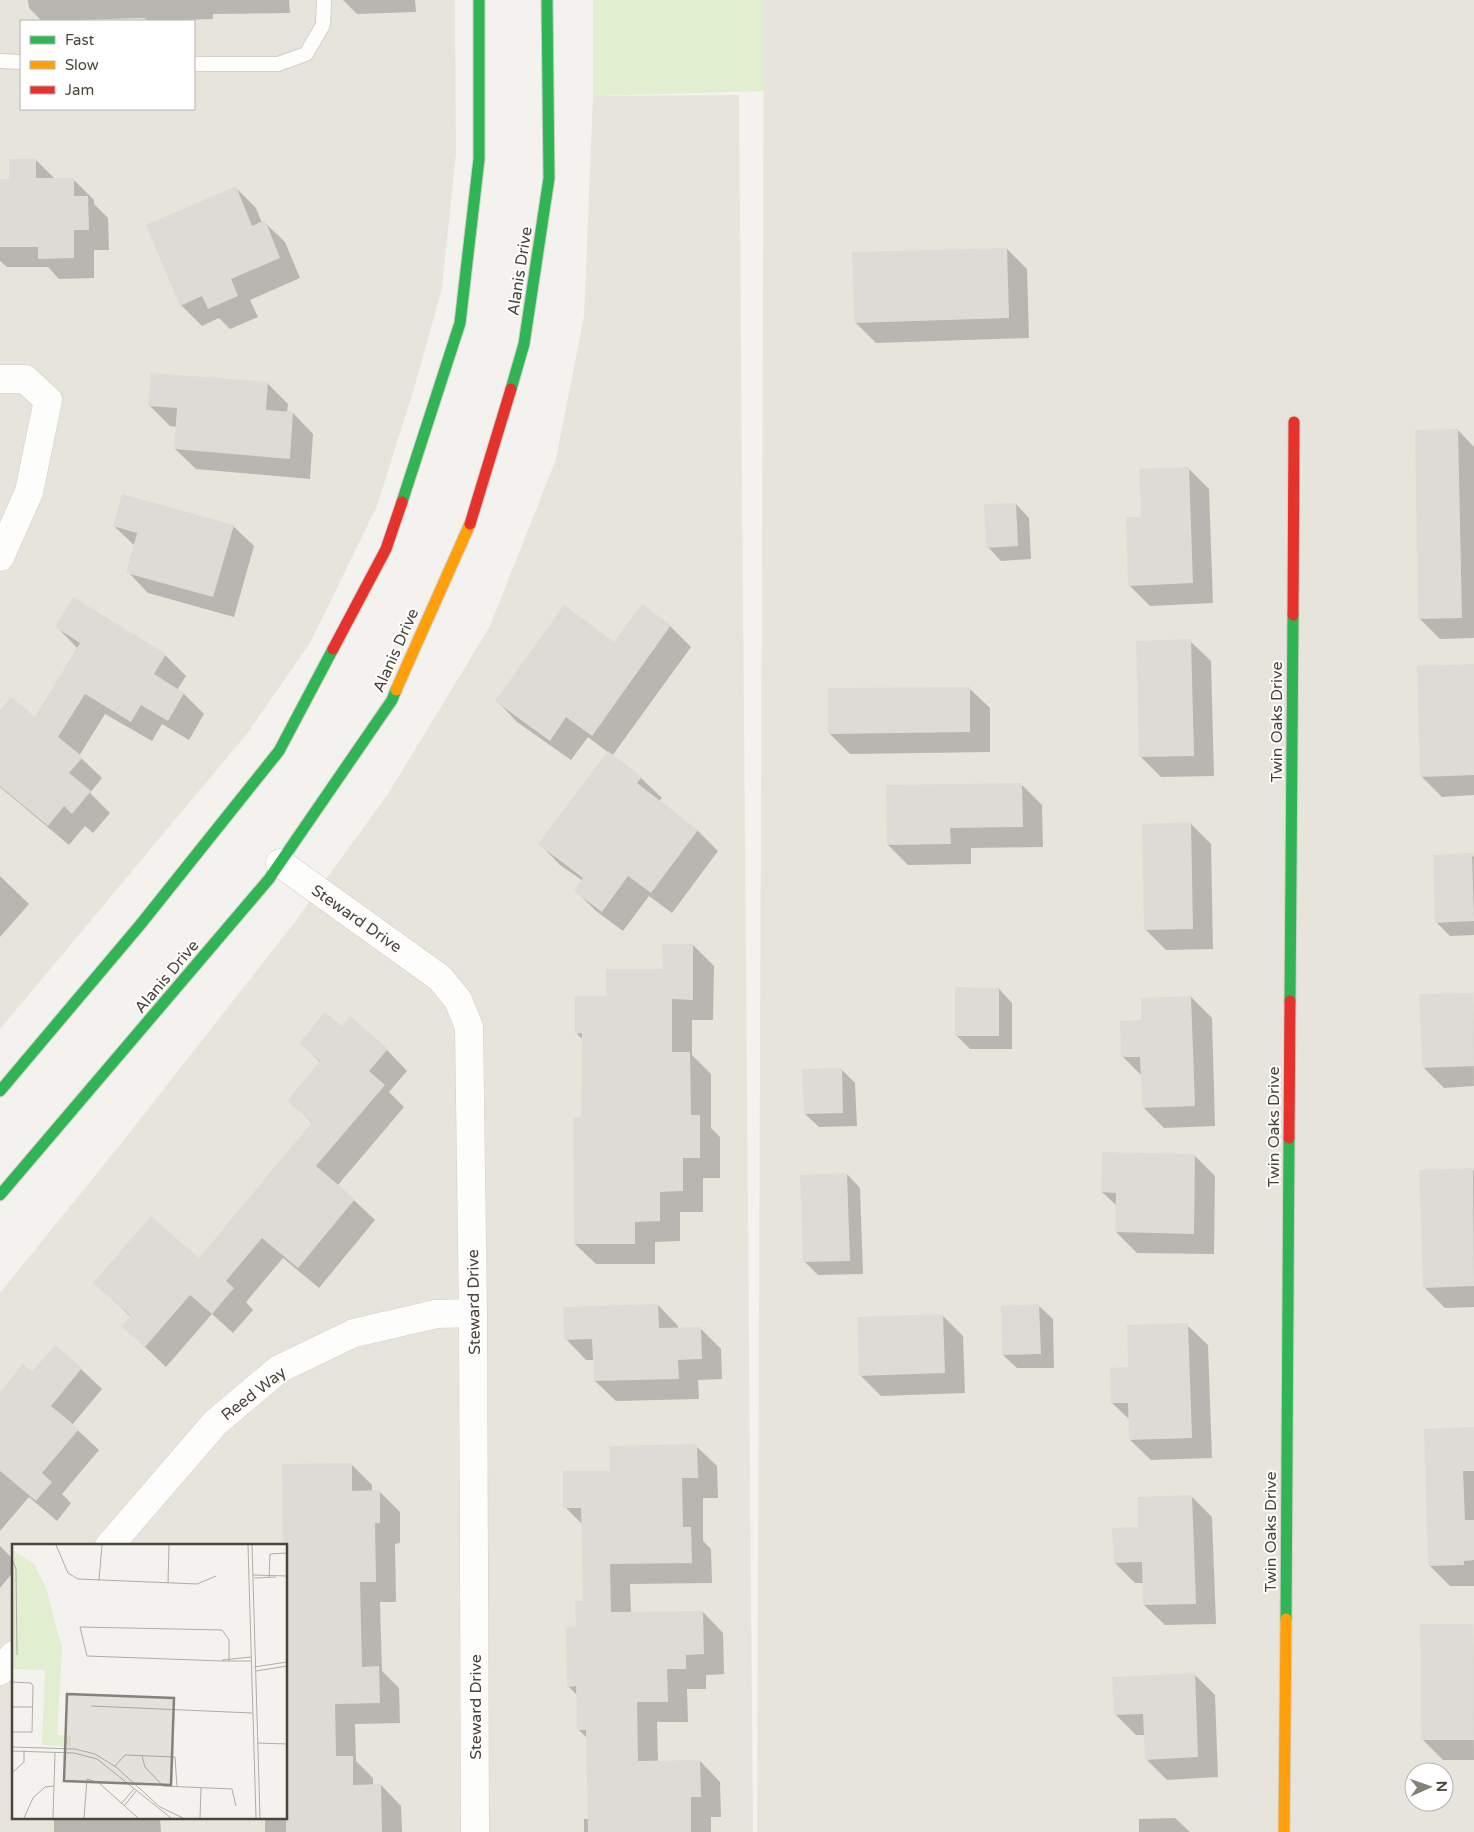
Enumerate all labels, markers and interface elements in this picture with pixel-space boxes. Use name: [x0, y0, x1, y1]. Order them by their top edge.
legend: [20, 20, 195, 110]
text: Fast: [65, 31, 95, 49]
text: Slow: [65, 56, 99, 74]
text: Jam: [65, 81, 94, 99]
street label: Alanis Drive: [503, 225, 537, 317]
street label: Alanis Drive: [369, 605, 423, 695]
street label: Twin Oaks Drive: [1267, 662, 1287, 782]
street label: Steward Drive: [307, 880, 405, 957]
street label: Alanis Drive: [130, 936, 203, 1017]
street label: Twin Oaks Drive: [1264, 1067, 1284, 1187]
street label: Steward Drive: [463, 1249, 485, 1355]
street label: Reed Way: [217, 1362, 290, 1425]
street label: Twin Oaks Drive: [1261, 1472, 1281, 1592]
inset map: [12, 1544, 288, 1820]
street label: Steward Drive: [466, 1654, 486, 1760]
north arrow: [1404, 1762, 1454, 1812]
text: N: [1433, 1781, 1450, 1792]

